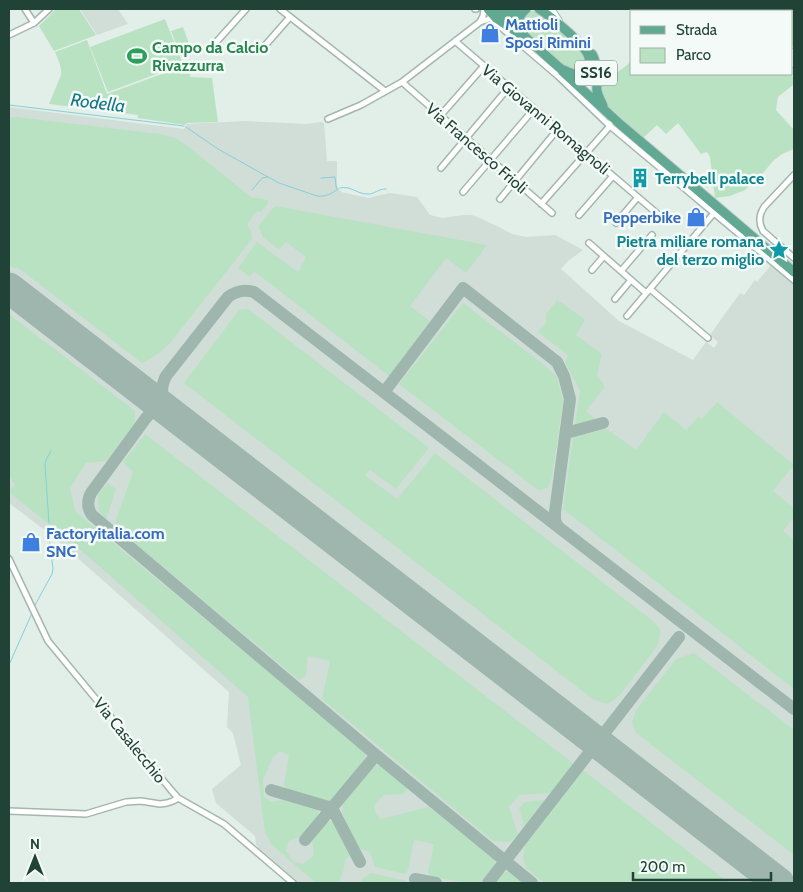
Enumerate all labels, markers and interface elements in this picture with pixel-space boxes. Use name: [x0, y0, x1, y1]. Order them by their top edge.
legend: [630, 10, 793, 75]
place label: Mattioli Sposi Rimini: [505, 15, 591, 52]
text: Strada: [676, 21, 718, 39]
shop icon: Mattioli Sposi Rimini: [479, 22, 501, 44]
place label: Campo da Calcio Rivazzurra: [152, 38, 268, 75]
sports icon: Campo da Calcio Rivazzurra: [126, 45, 148, 67]
text: Parco: [676, 46, 711, 64]
street label: Via Giovanni Romagnoli: [478, 60, 613, 178]
road number: SS16: [575, 60, 617, 86]
water label: Rodella: [69, 89, 127, 117]
street label: Via Francesco Frioli: [422, 99, 531, 198]
building icon: Terrybell palace: [629, 167, 651, 189]
place label: Terrybell palace: [655, 169, 764, 188]
shop icon: Pepperbike: [685, 206, 707, 228]
place label: Pepperbike: [603, 208, 681, 227]
place label: Pietra miliare romana del terzo miglio: [617, 232, 764, 269]
place icon: Pietra miliare romana del terzo miglio: [768, 239, 790, 261]
place label: Factoryitalia.com SNC: [46, 524, 165, 561]
shop icon: Factoryitalia.com SNC: [20, 531, 42, 553]
street label: Via Casalecchio: [89, 694, 170, 787]
north arrow: [10, 832, 60, 882]
text: N: [30, 835, 40, 853]
scale bar: [633, 850, 770, 882]
text: 200 m: [640, 858, 685, 876]

